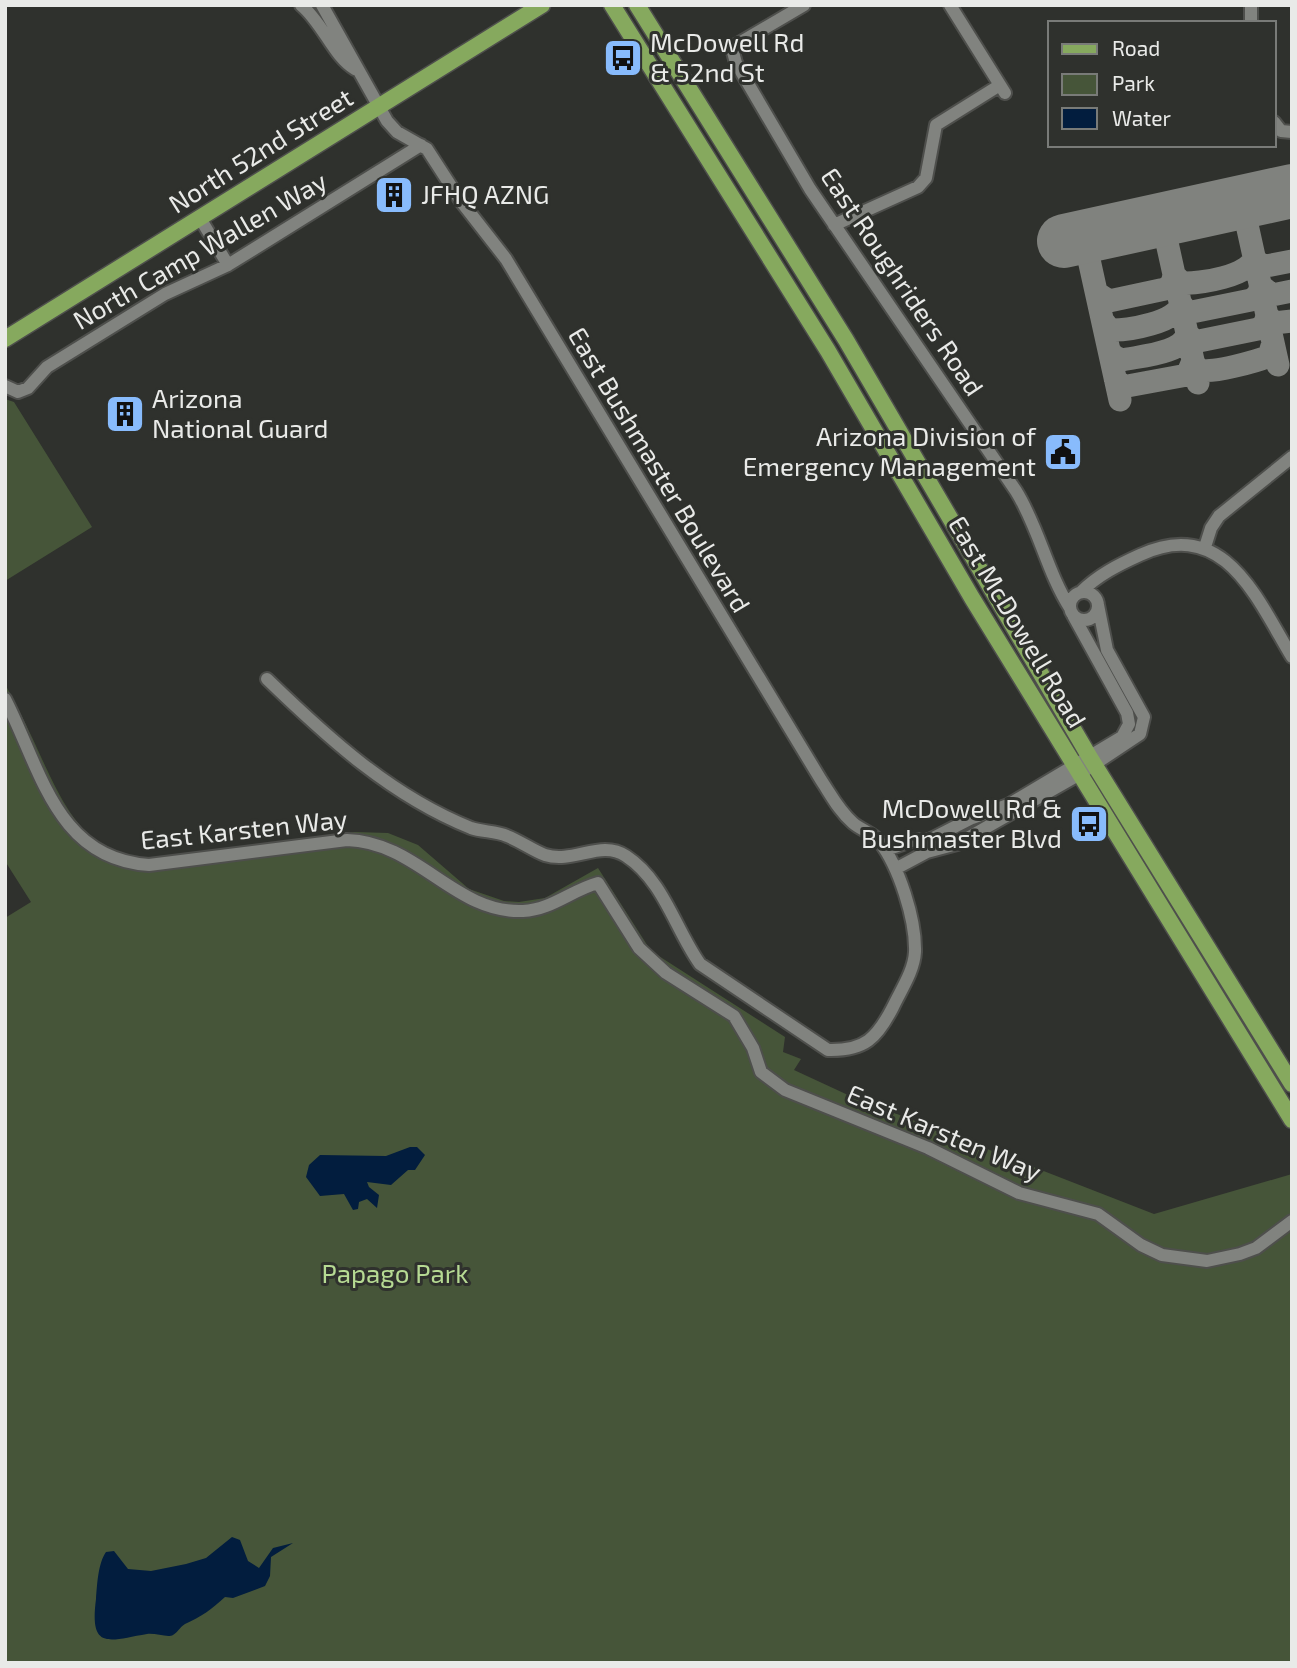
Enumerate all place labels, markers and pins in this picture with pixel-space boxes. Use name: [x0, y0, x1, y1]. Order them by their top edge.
place label: McDowell Rd & 52nd St: [650, 26, 804, 87]
bus stop icon: McDowell Rd & 52nd St: [602, 37, 644, 79]
building icon: JFHQ AZNG: [373, 174, 415, 216]
place label: JFHQ AZNG: [421, 178, 549, 209]
place label: Arizona National Guard: [152, 382, 328, 443]
building icon: Arizona National Guard: [104, 393, 146, 435]
place label: Arizona Division of Emergency Management: [743, 420, 1037, 481]
public building icon: Arizona Division of Emergency Management: [1042, 431, 1084, 473]
place label: McDowell Rd & Bushmaster Blvd: [861, 792, 1062, 853]
bus stop icon: McDowell Rd & Bushmaster Blvd: [1068, 803, 1110, 845]

